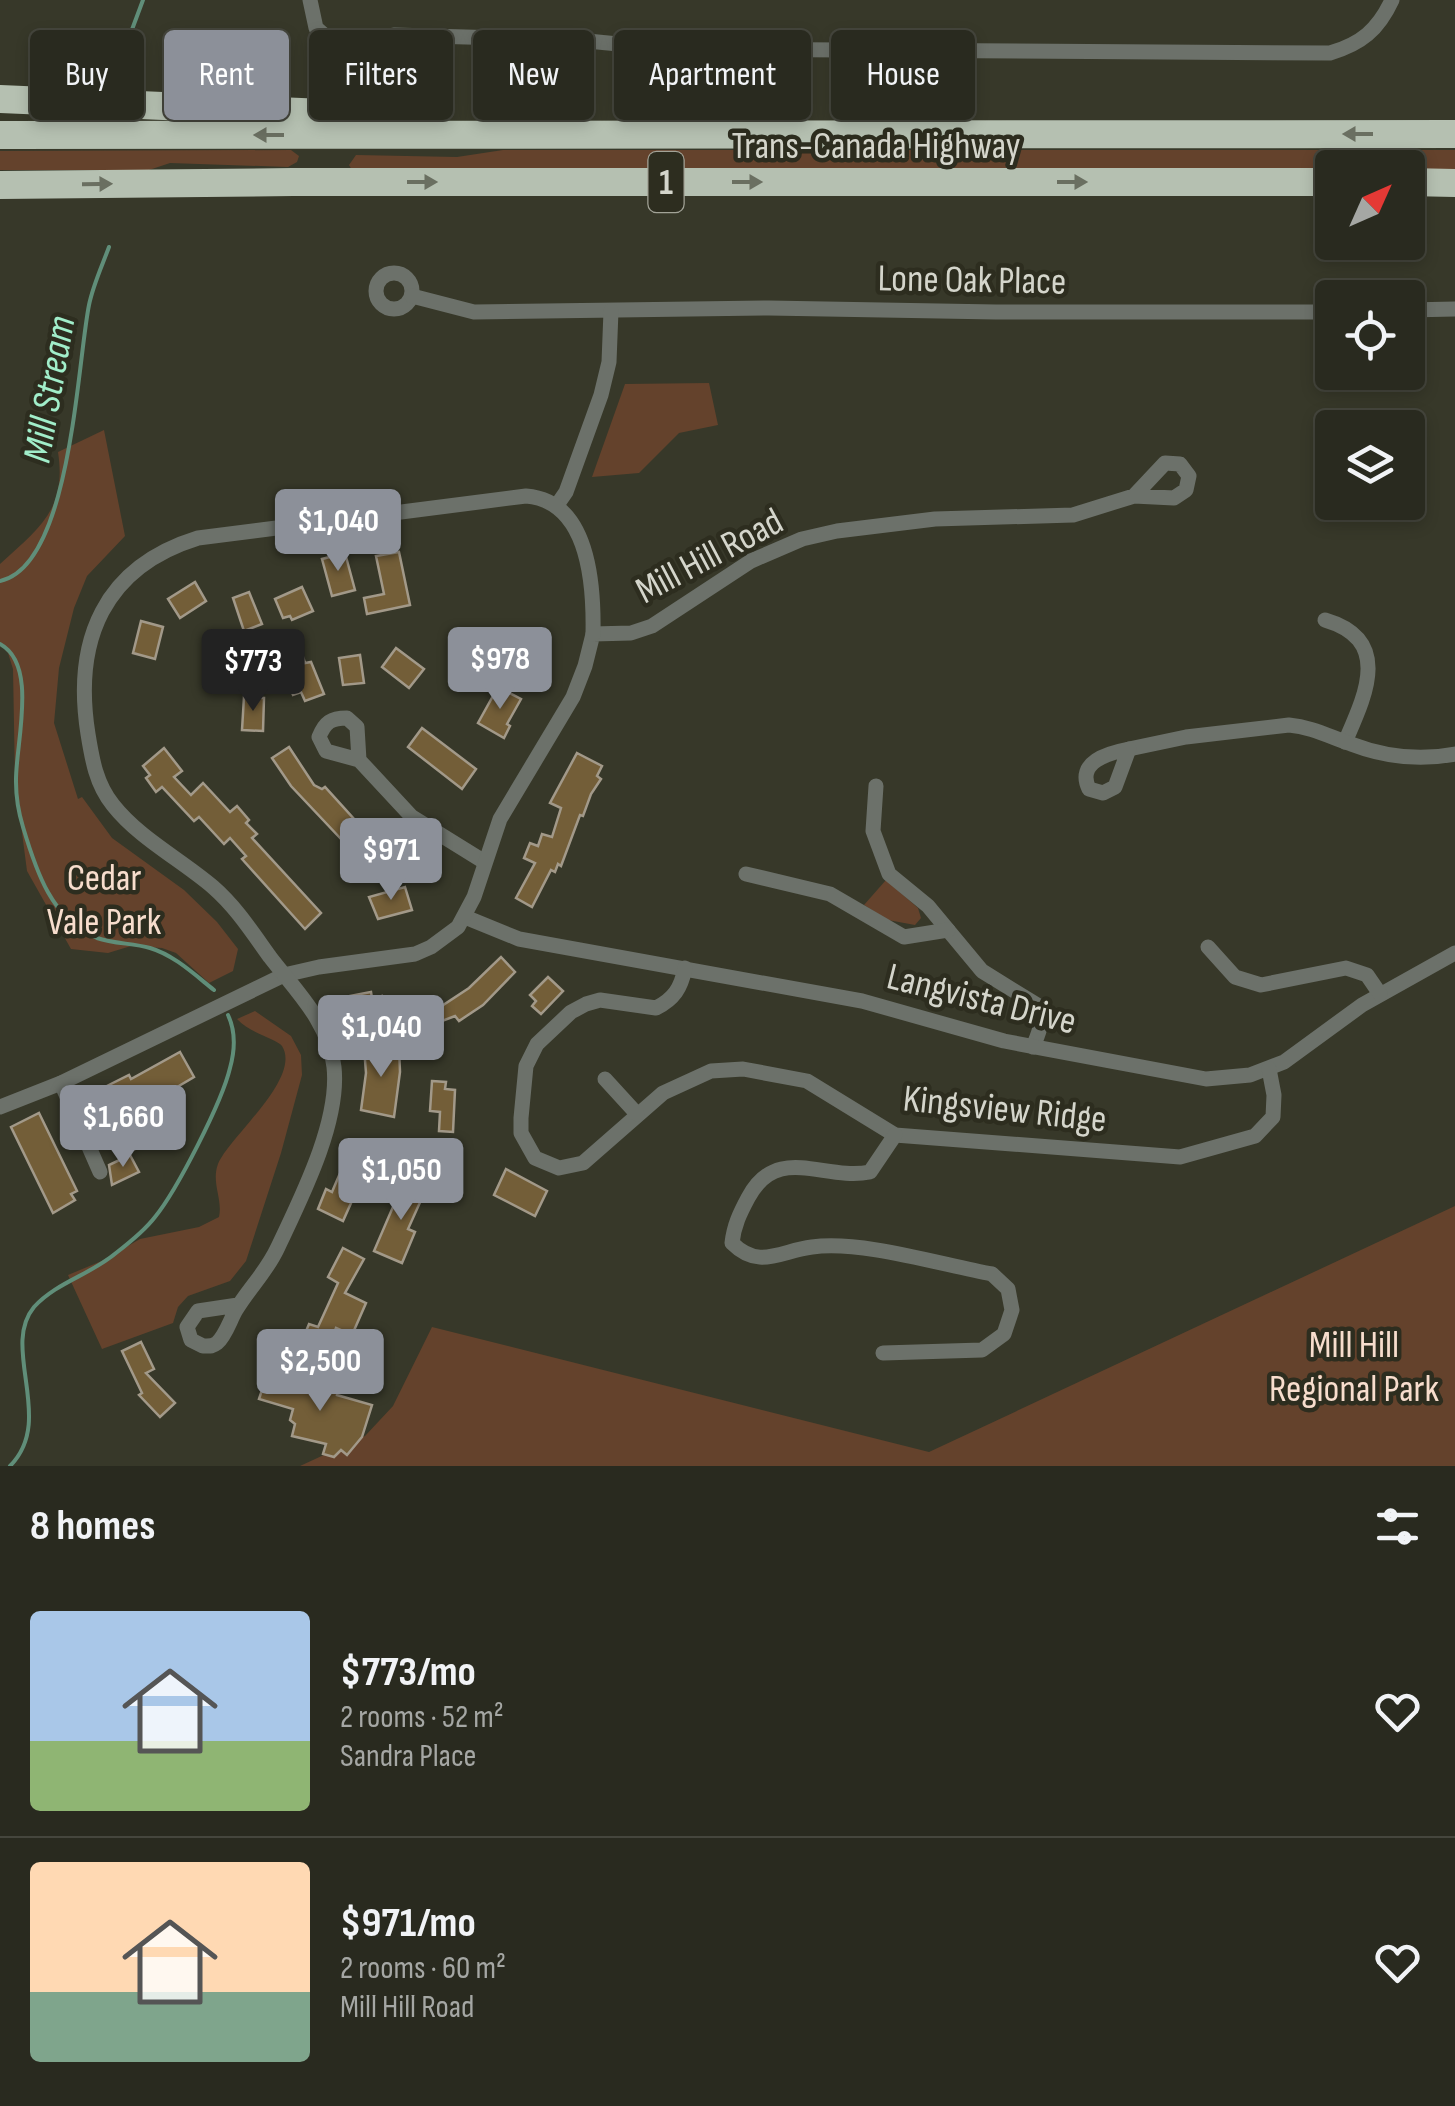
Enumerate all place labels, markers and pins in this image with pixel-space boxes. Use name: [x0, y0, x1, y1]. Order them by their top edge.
pin: $1,040: [257, 489, 419, 574]
pin: $978: [441, 627, 559, 712]
pin: $773: [194, 629, 312, 714]
pin: $971: [332, 818, 450, 903]
pin: $1,040: [300, 995, 462, 1080]
pin: $1,660: [42, 1085, 204, 1170]
pin: $1,050: [320, 1138, 482, 1223]
pin: $2,500: [239, 1329, 401, 1414]

